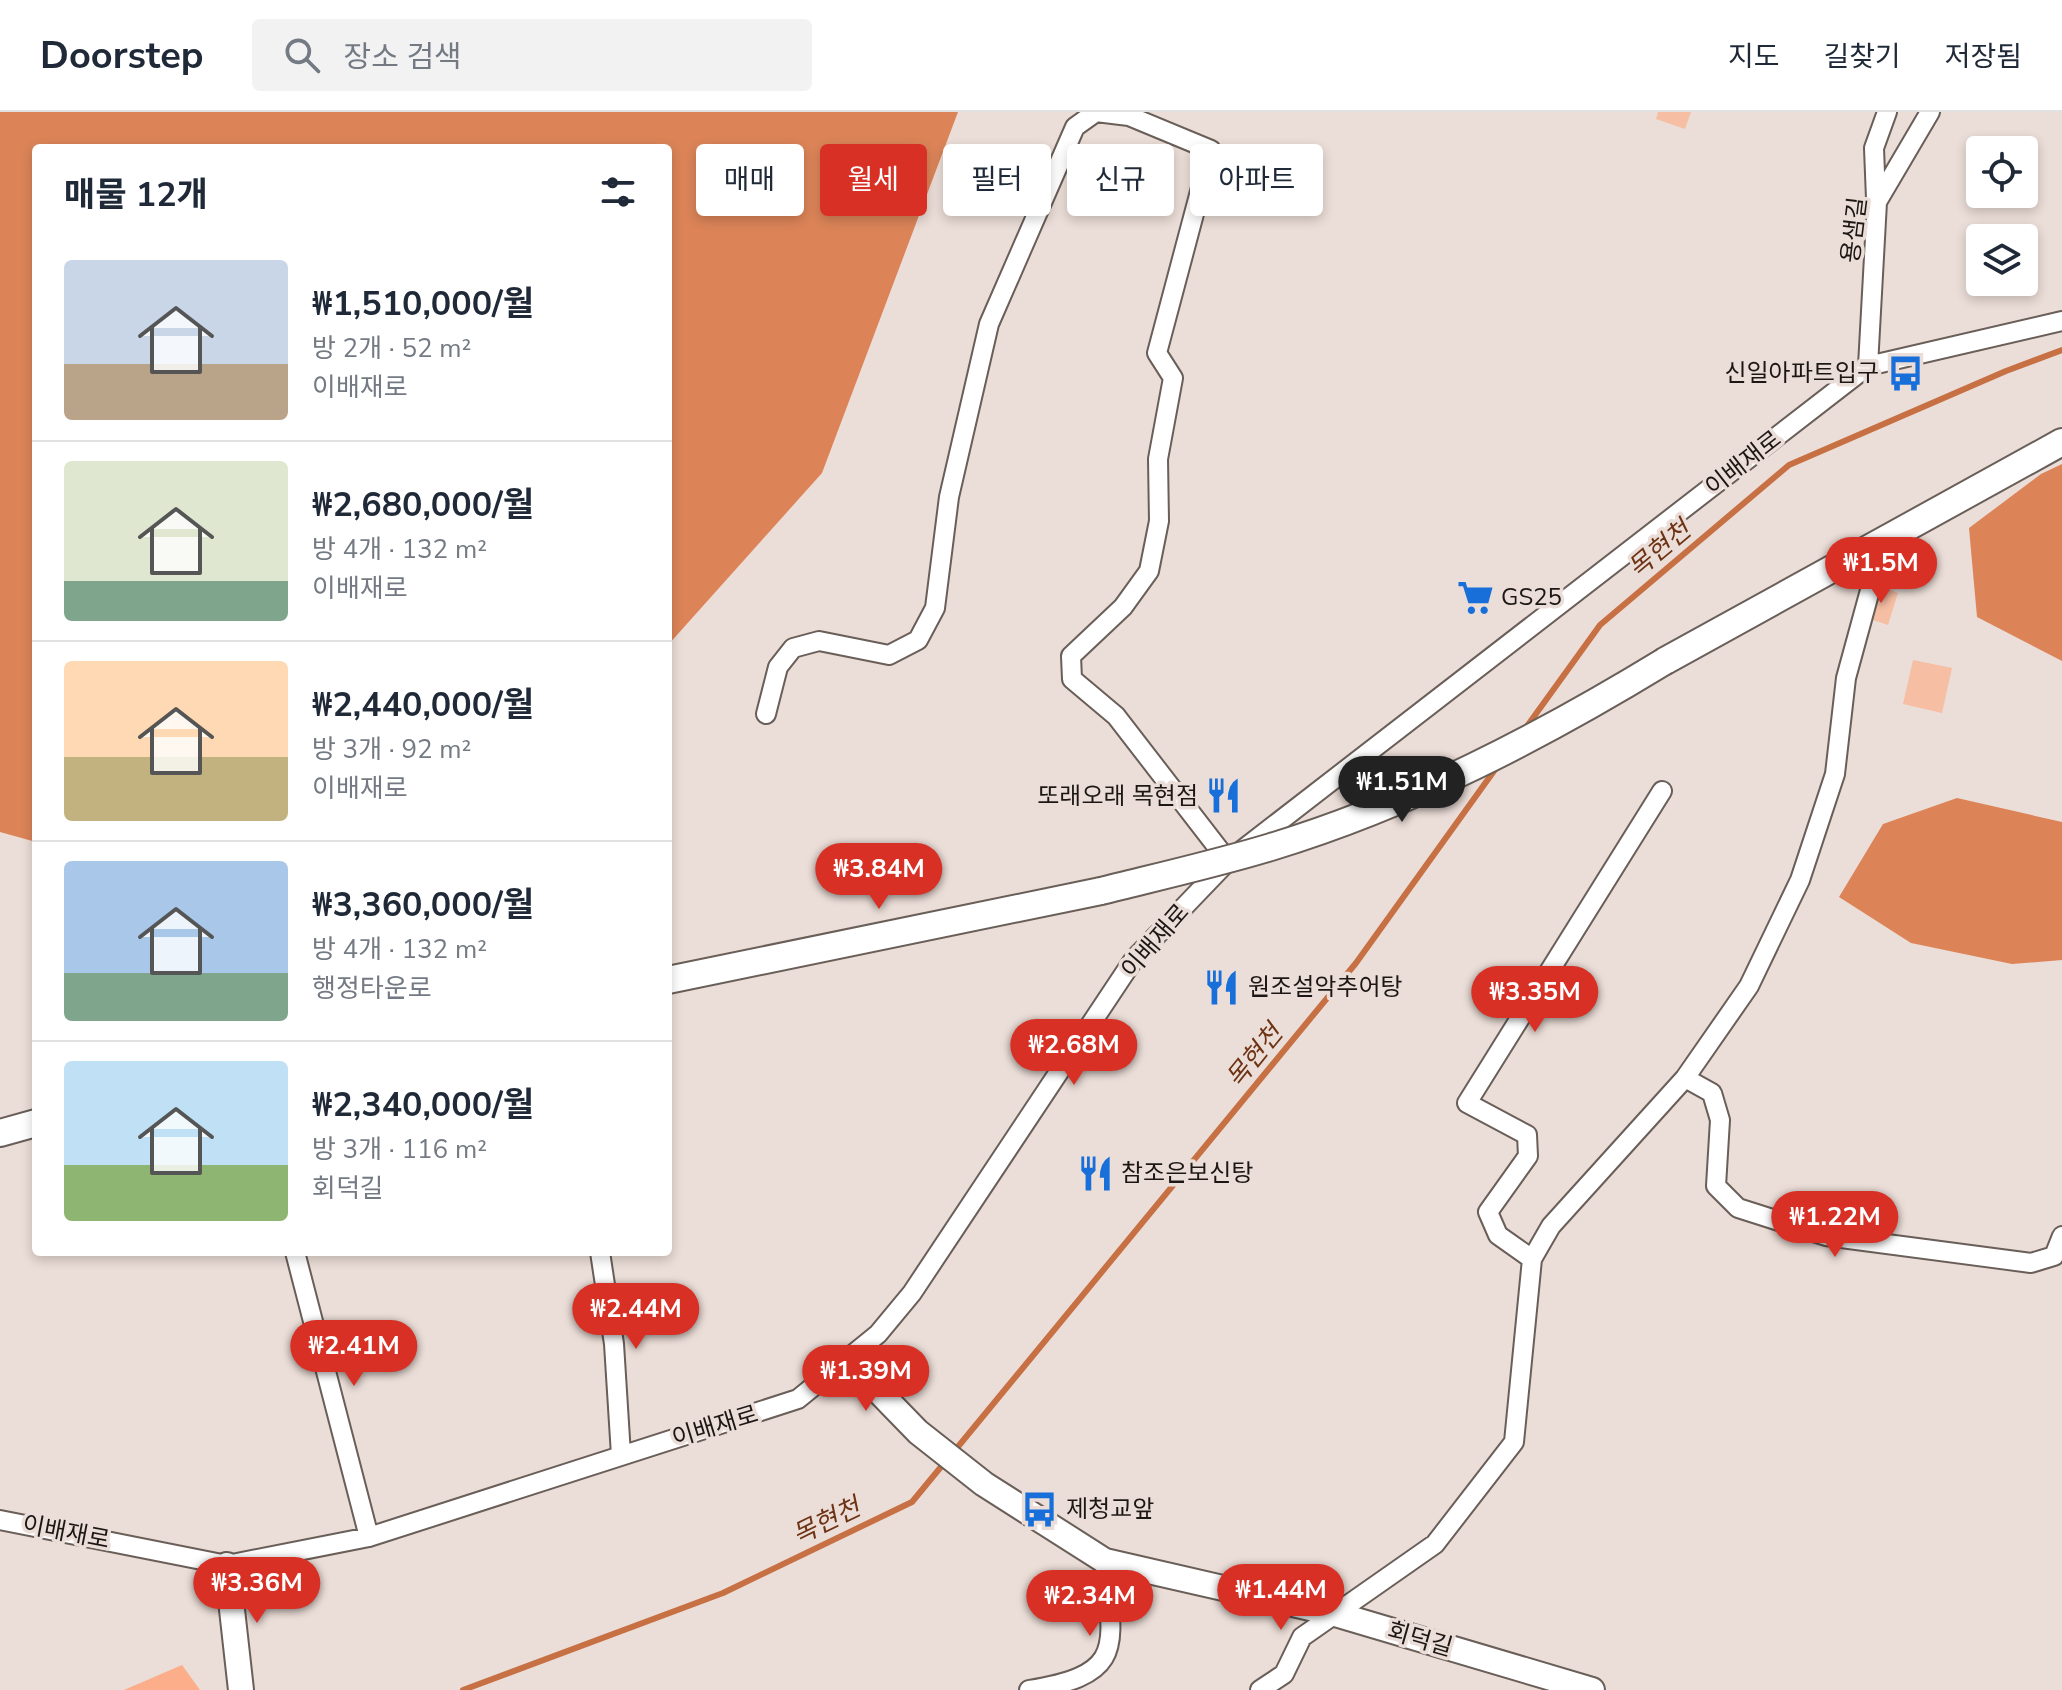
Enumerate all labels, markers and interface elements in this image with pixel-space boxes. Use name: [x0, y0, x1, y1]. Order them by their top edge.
search box: [252, 19, 812, 91]
text: Doorstep: [40, 30, 204, 81]
icon: search: [280, 33, 324, 77]
text: 장소 검색: [344, 37, 462, 78]
text: 지도: [1728, 38, 1779, 76]
text: 길찾기: [1823, 38, 1901, 76]
text: 저장됨: [1945, 38, 2022, 76]
map controls: [1966, 136, 2038, 296]
button: locate: [1966, 136, 2038, 208]
chip: 매매: [696, 144, 804, 216]
chip: 월세: [820, 144, 927, 216]
chip: 필터: [943, 144, 1051, 216]
chip: 신규: [1067, 144, 1174, 216]
chip: 아파트: [1190, 144, 1323, 216]
icon: filters: [596, 170, 640, 214]
text: 매물 12개: [64, 172, 208, 218]
street label: 용샘길: [1834, 195, 1874, 265]
button: layers: [1966, 224, 2038, 296]
text: ₩1,510,000/월: [312, 281, 534, 327]
icon: home: [128, 292, 224, 388]
text: 방 2개 · 52 m²: [312, 331, 471, 366]
bus stop icon: 신일아파트입구: [1886, 354, 1924, 392]
place label: 신일아파트입구: [1724, 357, 1879, 389]
text: 이배재로: [312, 370, 408, 405]
street label: 이배재로: [1698, 423, 1788, 503]
text: ₩2,680,000/월: [312, 482, 534, 528]
icon: home: [128, 493, 224, 589]
water label: 목현천: [1621, 511, 1700, 586]
text: 방 4개 · 132 m²: [312, 532, 487, 567]
pin: ₩1.5M: [1825, 537, 1937, 605]
text: ₩1.5M: [1843, 545, 1919, 580]
text: 이배재로: [312, 571, 408, 606]
supermarket icon: GS25: [1456, 578, 1494, 616]
place label: GS25: [1501, 581, 1562, 613]
text: ₩2,440,000/월: [312, 682, 534, 728]
icon: home: [128, 693, 224, 789]
text: 방 3개 · 92 m²: [312, 732, 471, 767]
pin: ₩1.51M: [1337, 756, 1467, 824]
text: ₩1.51M: [1356, 764, 1448, 799]
text: 이배재로: [312, 771, 408, 806]
restaurant icon: 또래오래 목현점: [1205, 777, 1243, 815]
place label: 또래오래 목현점: [1037, 780, 1198, 812]
pin: ₩3.84M: [814, 843, 944, 911]
text: ₩3.84M: [833, 851, 925, 886]
text: ₩3,360,000/월: [312, 882, 534, 928]
icon: home: [128, 893, 224, 989]
street label: 이배재로: [1114, 897, 1196, 985]
text: 방 4개 · 132 m²: [312, 932, 487, 967]
pin: ₩3.35M: [1470, 966, 1600, 1034]
restaurant icon: 원조설악추어탕: [1203, 968, 1241, 1006]
text: 행정타운로: [312, 971, 432, 1006]
place label: 원조설악추어탕: [1248, 971, 1403, 1003]
text: ₩3.35M: [1489, 974, 1581, 1009]
water label: 목현천: [1218, 1015, 1293, 1095]
pin: ₩2.68M: [1009, 1019, 1139, 1087]
text: ₩2.68M: [1028, 1027, 1120, 1062]
text: ₩2,340,000/월: [312, 1082, 534, 1128]
icon: home: [128, 1093, 224, 1189]
text: 방 3개 · 116 m²: [312, 1132, 487, 1167]
restaurant icon: 참조은보신탕: [1076, 1154, 1114, 1192]
place label: 참조은보신탕: [1121, 1157, 1253, 1189]
text: 회덕길: [312, 1171, 384, 1206]
pin: ₩1.22M: [1770, 1191, 1900, 1259]
text: ₩1.22M: [1789, 1199, 1881, 1234]
pin: ₩2.44M: [571, 1283, 701, 1351]
text: ₩2.44M: [590, 1291, 682, 1326]
pin: ₩2.41M: [289, 1320, 419, 1388]
text: ₩2.41M: [308, 1328, 400, 1363]
pin: ₩1.39M: [801, 1345, 931, 1413]
text: ₩1.39M: [820, 1353, 912, 1388]
street label: 이배재로: [668, 1398, 762, 1454]
water label: 목현천: [786, 1489, 869, 1553]
bus stop icon: 제청교앞: [1021, 1490, 1059, 1528]
place label: 제청교앞: [1066, 1493, 1154, 1525]
street label: 이배재로: [20, 1508, 112, 1556]
pin: ₩3.36M: [192, 1557, 322, 1625]
pin: ₩1.44M: [1216, 1564, 1346, 1632]
text: ₩3.36M: [211, 1565, 303, 1600]
pin: ₩2.34M: [1025, 1570, 1155, 1638]
text: ₩1.44M: [1235, 1572, 1327, 1607]
text: ₩2.34M: [1044, 1578, 1136, 1613]
street label: 회덕길: [1384, 1614, 1456, 1664]

